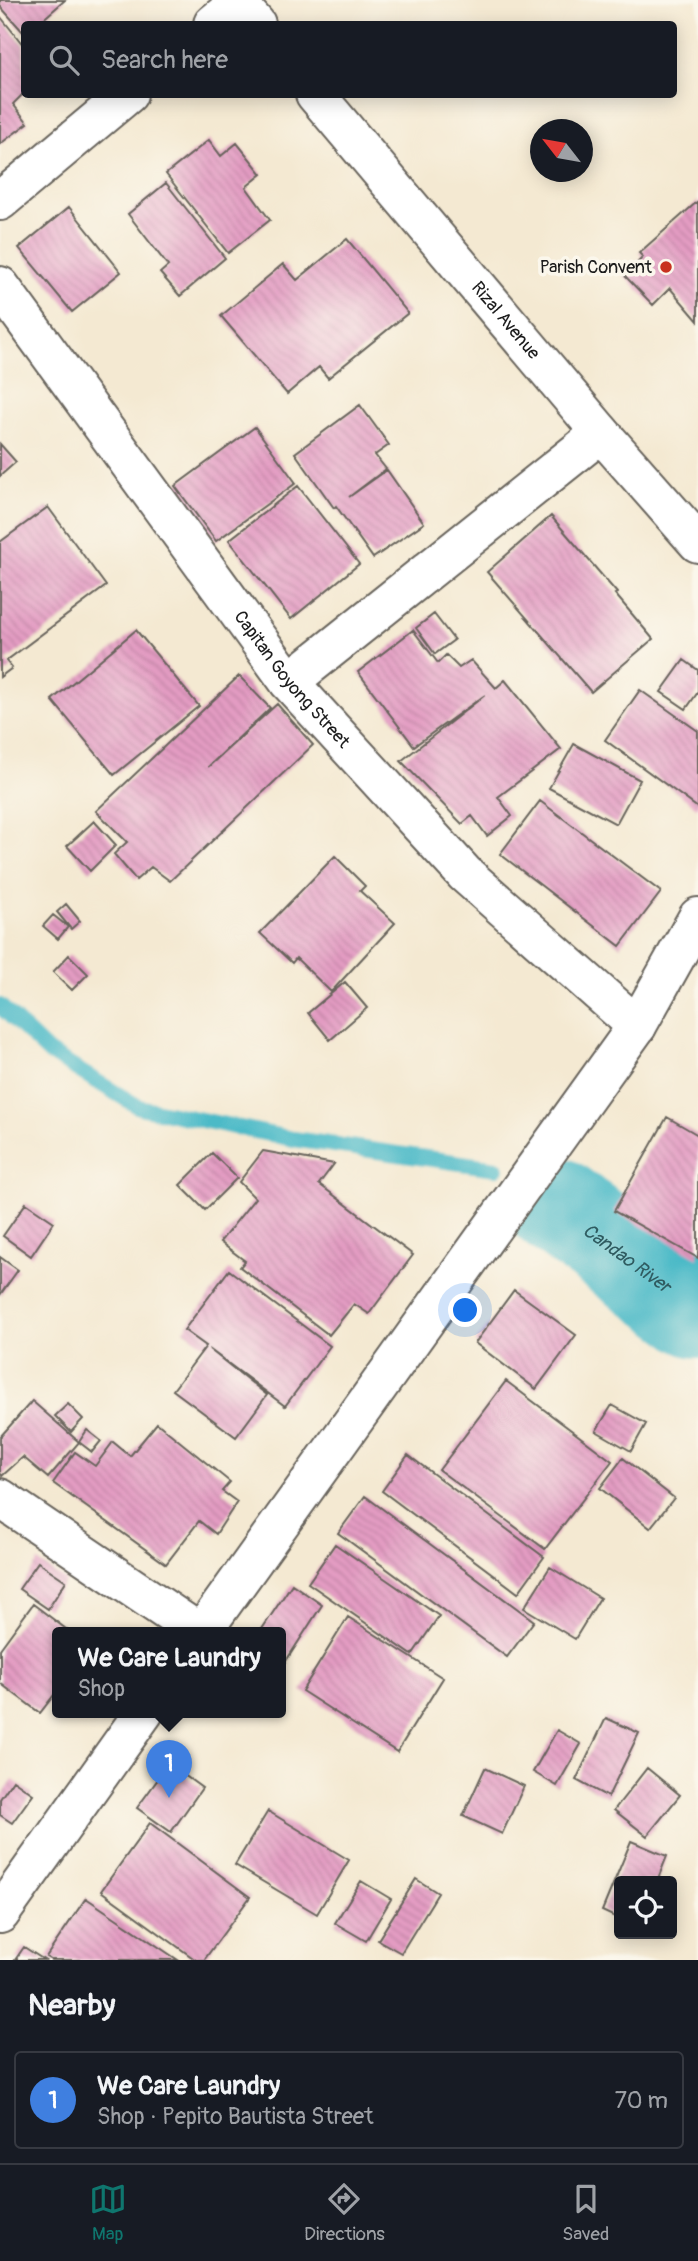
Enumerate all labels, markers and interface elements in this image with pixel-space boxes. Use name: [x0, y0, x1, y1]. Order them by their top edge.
search box: [21, 21, 677, 98]
icon: search: [45, 41, 83, 79]
text: Search here: [101, 44, 228, 76]
north arrow: [530, 119, 593, 182]
place label: Parish Convent: [540, 256, 653, 279]
marker: Parish Convent: [658, 259, 674, 275]
street label: Rizal Avenue: [466, 277, 545, 364]
street label: Capitan Goyong Street: [229, 606, 355, 754]
water label: Candao River: [578, 1219, 677, 1300]
your location: [448, 1293, 482, 1327]
popup: [52, 1627, 286, 1718]
text: We Care Laundry: [77, 1642, 261, 1674]
text: Shop: [77, 1674, 125, 1703]
pin: 1: [146, 1740, 192, 1798]
map controls: [614, 1876, 677, 1939]
button: locate: [614, 1876, 677, 1939]
text: Nearby: [28, 1987, 115, 2024]
text: We Care Laundry: [97, 2070, 280, 2102]
text: 1: [49, 2086, 58, 2115]
text: 70 m: [615, 2086, 668, 2115]
text: Shop · Pepito Bautista Street: [97, 2102, 373, 2131]
tab: Map: [89, 2180, 127, 2246]
tab: Directions: [304, 2180, 385, 2246]
tab: Saved: [562, 2180, 609, 2246]

